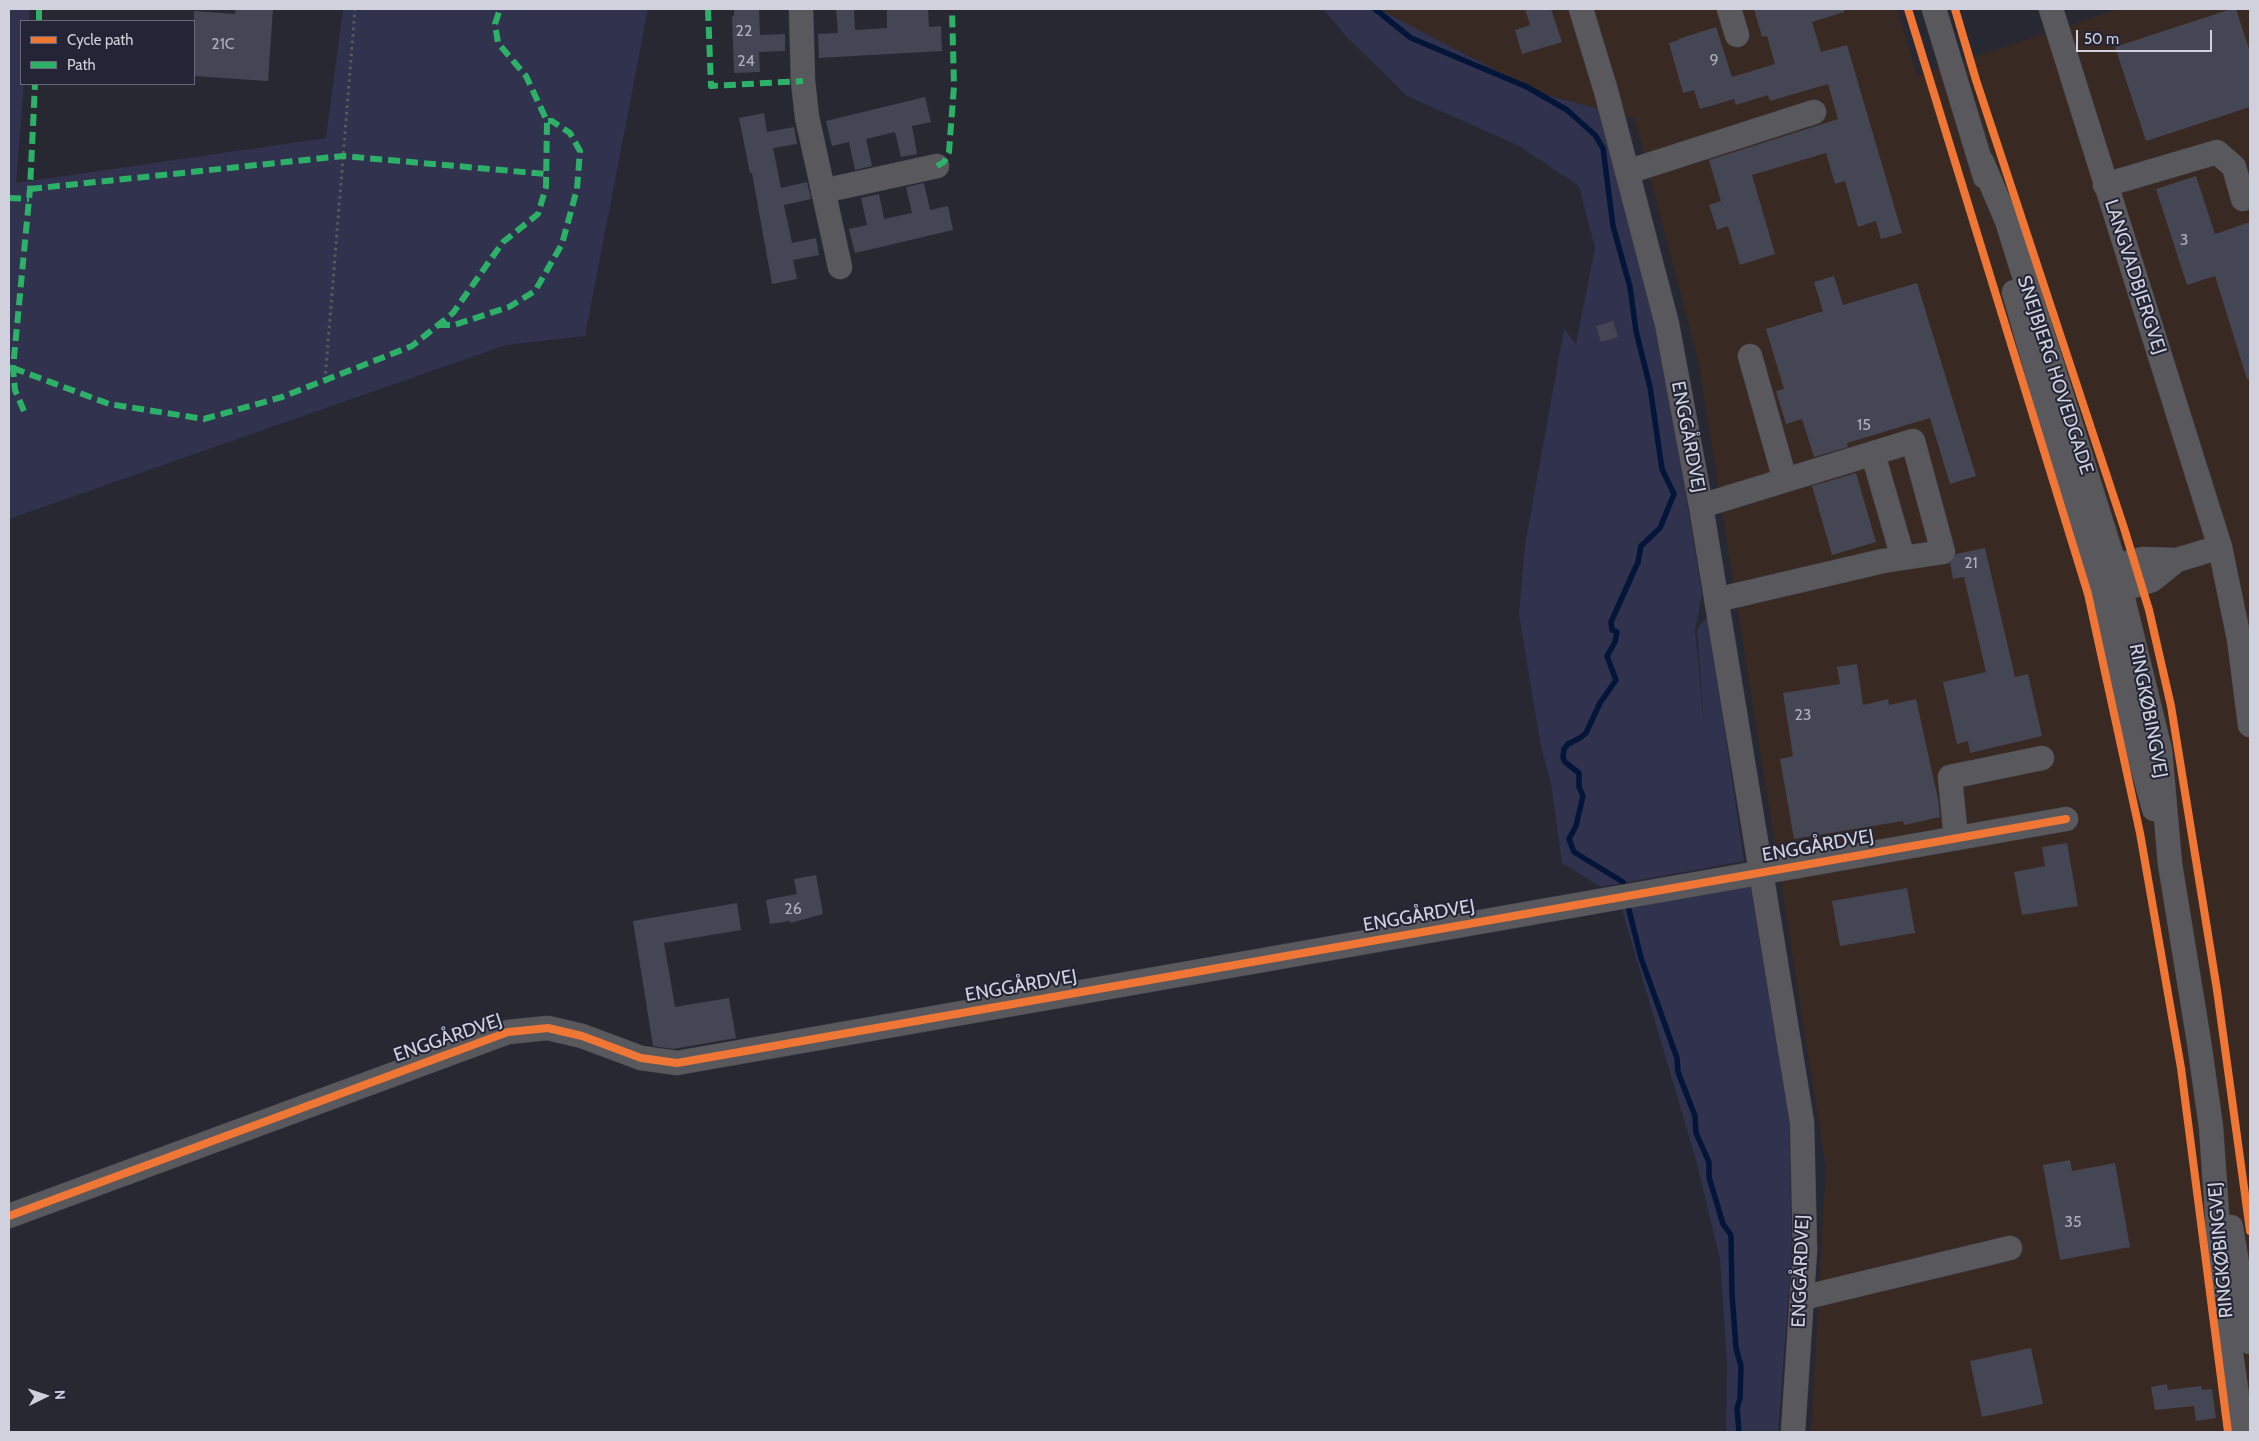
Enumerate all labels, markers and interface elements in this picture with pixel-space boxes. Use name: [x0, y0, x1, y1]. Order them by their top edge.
legend: [20, 20, 195, 85]
scale bar: [2079, 20, 2215, 52]
house number: 22: [736, 21, 752, 41]
text: 50 m: [2084, 30, 2119, 48]
text: Cycle path: [67, 31, 133, 49]
house number: 21C: [211, 34, 235, 54]
house number: 9: [1709, 50, 1719, 70]
house number: 24: [737, 51, 755, 71]
text: Path: [67, 56, 96, 74]
street label: LANGVADBJERGVEJ: [2099, 197, 2171, 357]
house number: 3: [2180, 230, 2188, 250]
street label: SNEJBJERG HOVEDGADE: [2012, 273, 2098, 477]
street label: ENGGÅRDVEJ: [1666, 379, 1710, 495]
house number: 15: [1857, 415, 1871, 435]
house number: 21: [1964, 553, 1978, 573]
street label: RINGKØBINGVEJ: [2124, 642, 2172, 780]
house number: 23: [1794, 705, 1812, 725]
street label: ENGGÅRDVEJ: [1760, 825, 1876, 867]
street label: ENGGÅRDVEJ: [1361, 895, 1477, 937]
house number: 26: [784, 899, 802, 919]
street label: ENGGÅRDVEJ: [963, 965, 1079, 1007]
street label: ENGGÅRDVEJ: [391, 1009, 505, 1067]
street label: RINGKØBINGVEJ: [2204, 1181, 2238, 1319]
house number: 35: [2064, 1212, 2082, 1232]
street label: ENGGÅRDVEJ: [1788, 1214, 1814, 1328]
north arrow: [20, 1371, 70, 1421]
text: N: [51, 1389, 69, 1401]

